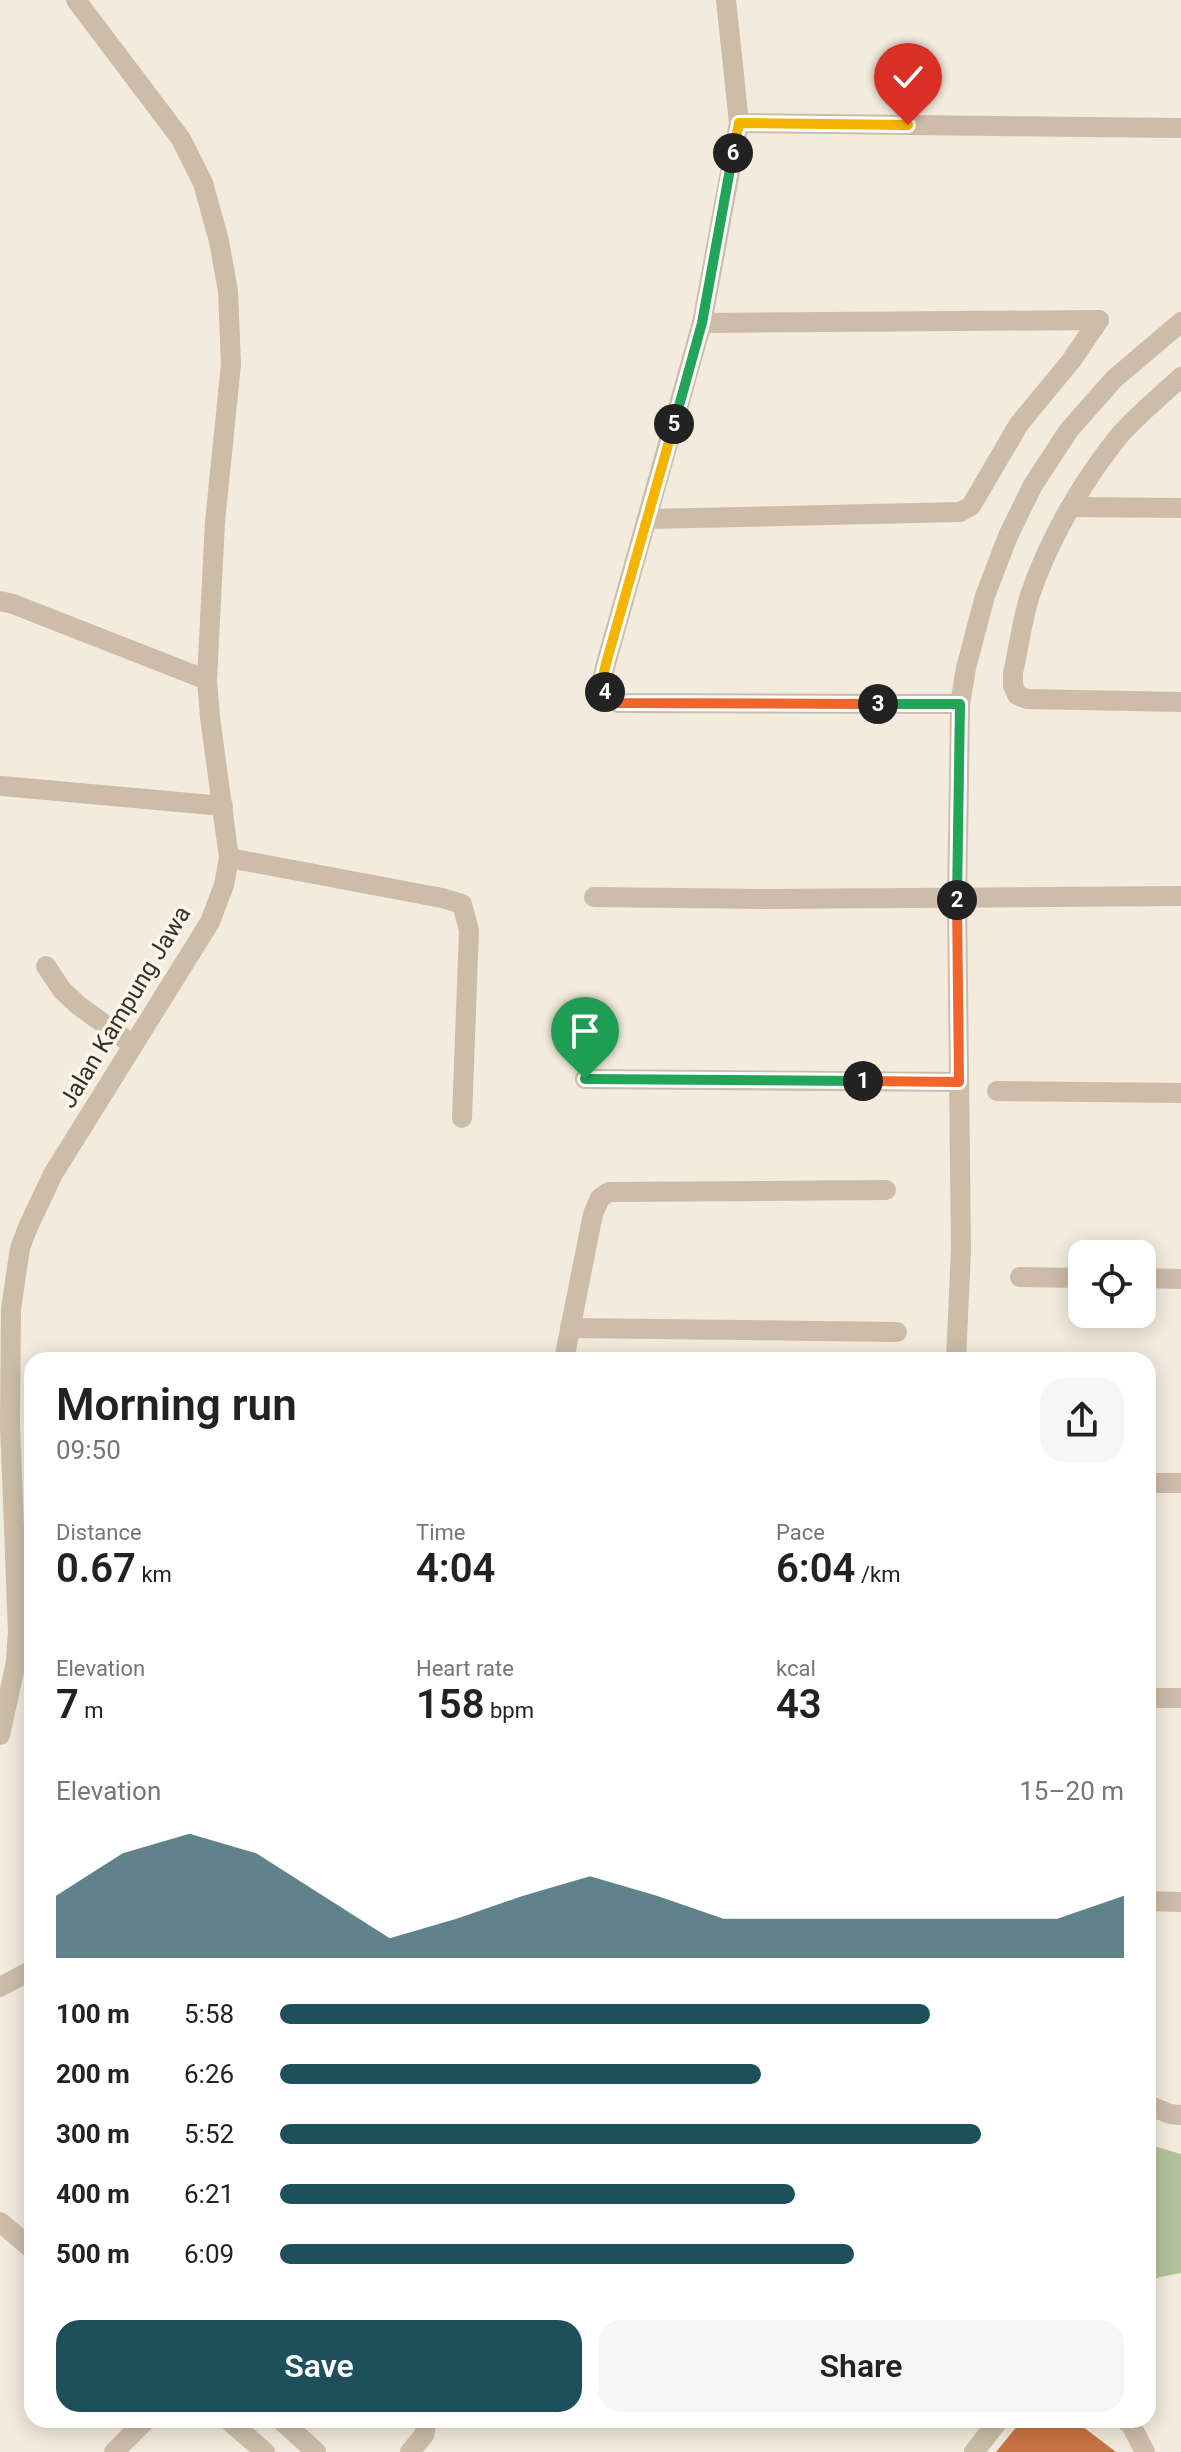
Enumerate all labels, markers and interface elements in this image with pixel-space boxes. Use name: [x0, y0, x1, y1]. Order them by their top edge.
pin: [874, 43, 942, 125]
icon: check: [886, 55, 930, 99]
pin: 6: [713, 133, 753, 173]
text: 6: [727, 140, 739, 165]
pin: 5: [654, 404, 694, 444]
text: 5: [668, 411, 680, 436]
pin: 4: [585, 672, 625, 712]
text: 4: [599, 679, 611, 704]
pin: 3: [858, 684, 898, 724]
text: 3: [872, 691, 884, 716]
pin: 2: [937, 880, 977, 920]
text: 2: [951, 887, 963, 912]
street label: Jalan Kampung Jawa: [54, 901, 196, 1113]
pin: [551, 997, 619, 1079]
icon: arrive: [563, 1009, 607, 1053]
pin: 1: [843, 1061, 883, 1101]
text: 1: [857, 1068, 869, 1093]
map controls: [1068, 1240, 1156, 1328]
button: locate: [1068, 1240, 1156, 1328]
button: share: [1040, 1378, 1124, 1462]
text: Morning run: [56, 1379, 297, 1431]
text: 09:50: [56, 1435, 121, 1465]
text: Distance: [56, 1520, 142, 1545]
text: Time: [416, 1520, 465, 1545]
text: Pace: [776, 1520, 825, 1545]
text: 0.67: [56, 1545, 136, 1592]
text: 4:04: [416, 1545, 495, 1592]
text: 6:04: [776, 1545, 855, 1592]
text: km: [136, 1562, 172, 1587]
text: /km: [855, 1562, 900, 1587]
text: Elevation: [56, 1656, 145, 1681]
text: Heart rate: [416, 1656, 514, 1681]
text: kcal: [776, 1656, 816, 1681]
text: 7: [56, 1681, 79, 1728]
text: 158: [416, 1681, 485, 1728]
text: 43: [776, 1681, 822, 1728]
text: m: [79, 1698, 104, 1723]
text: bpm: [485, 1698, 534, 1723]
text: Elevation: [56, 1776, 161, 1806]
text: 15–20 m: [1019, 1776, 1124, 1806]
text: 100 m: [56, 1999, 130, 2029]
text: 5:58: [184, 1999, 234, 2029]
text: 200 m: [56, 2059, 130, 2089]
text: 6:26: [184, 2059, 234, 2089]
text: 300 m: [56, 2119, 130, 2149]
text: 5:52: [184, 2119, 234, 2149]
text: 400 m: [56, 2179, 130, 2209]
text: 6:21: [184, 2179, 234, 2209]
text: 500 m: [56, 2239, 130, 2269]
text: 6:09: [184, 2239, 234, 2269]
button: Save: [56, 2320, 582, 2412]
button: Share: [598, 2320, 1124, 2412]

